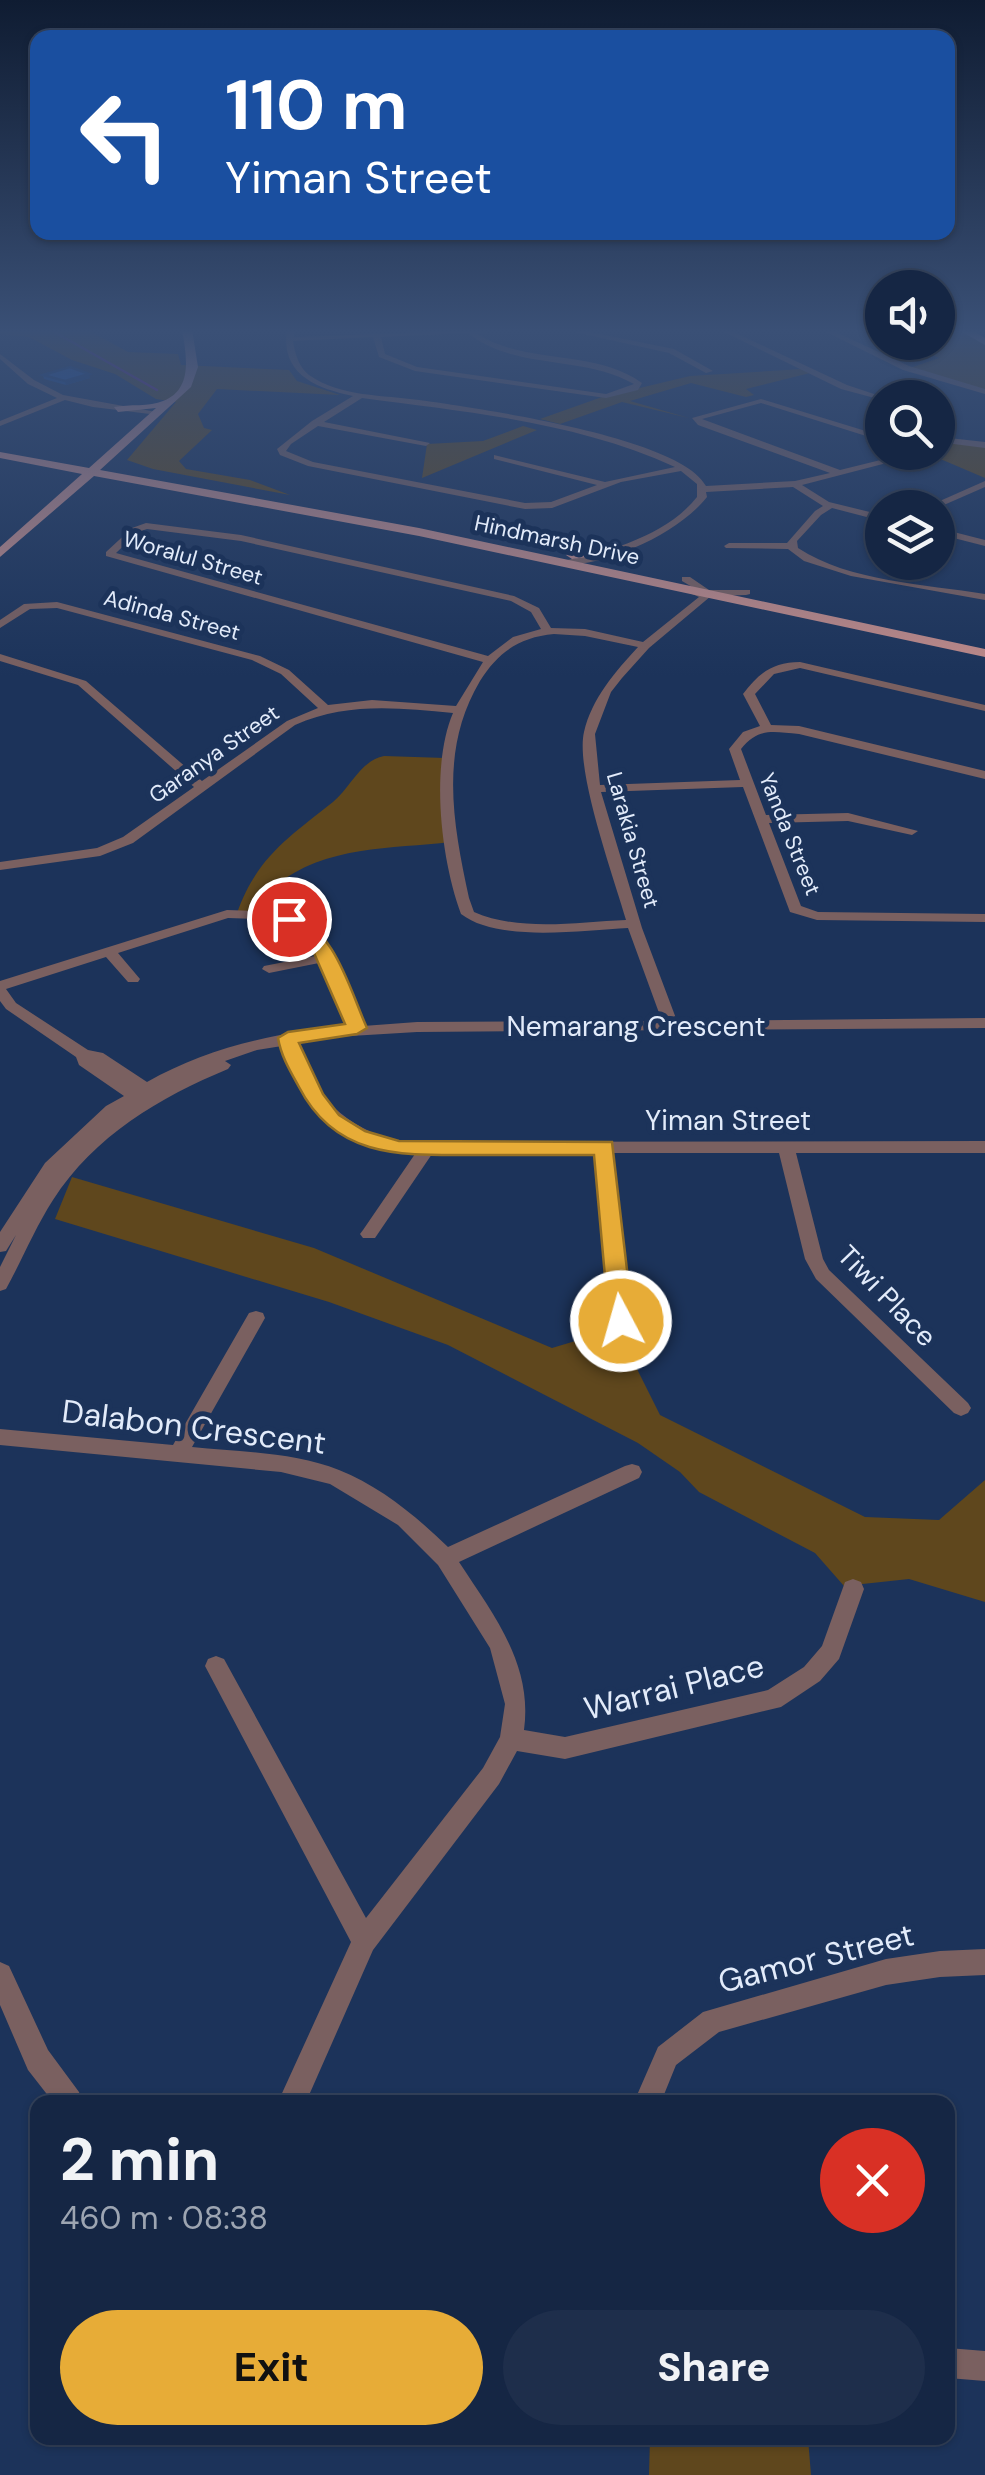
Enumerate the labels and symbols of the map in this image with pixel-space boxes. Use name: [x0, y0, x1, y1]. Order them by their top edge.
street label: Hindmarsh Drive: [472, 508, 642, 572]
street label: Woralul Street: [120, 524, 266, 592]
street label: Adinda Street: [101, 583, 243, 647]
street label: Garanya Street: [143, 698, 285, 810]
street label: Yanda Street: [752, 768, 828, 900]
street label: Larakia Street: [600, 769, 666, 911]
pin: [247, 877, 332, 962]
street label: Nemarang Crescent: [506, 1008, 766, 1045]
street label: Yiman Street: [645, 1102, 811, 1139]
street label: Tiwi Place: [829, 1237, 945, 1355]
position arrow: [569, 1269, 673, 1373]
street label: Dalabon Crescent: [60, 1390, 328, 1464]
street label: Warrai Place: [580, 1644, 768, 1730]
street label: Gamor Street: [714, 1913, 918, 2003]

